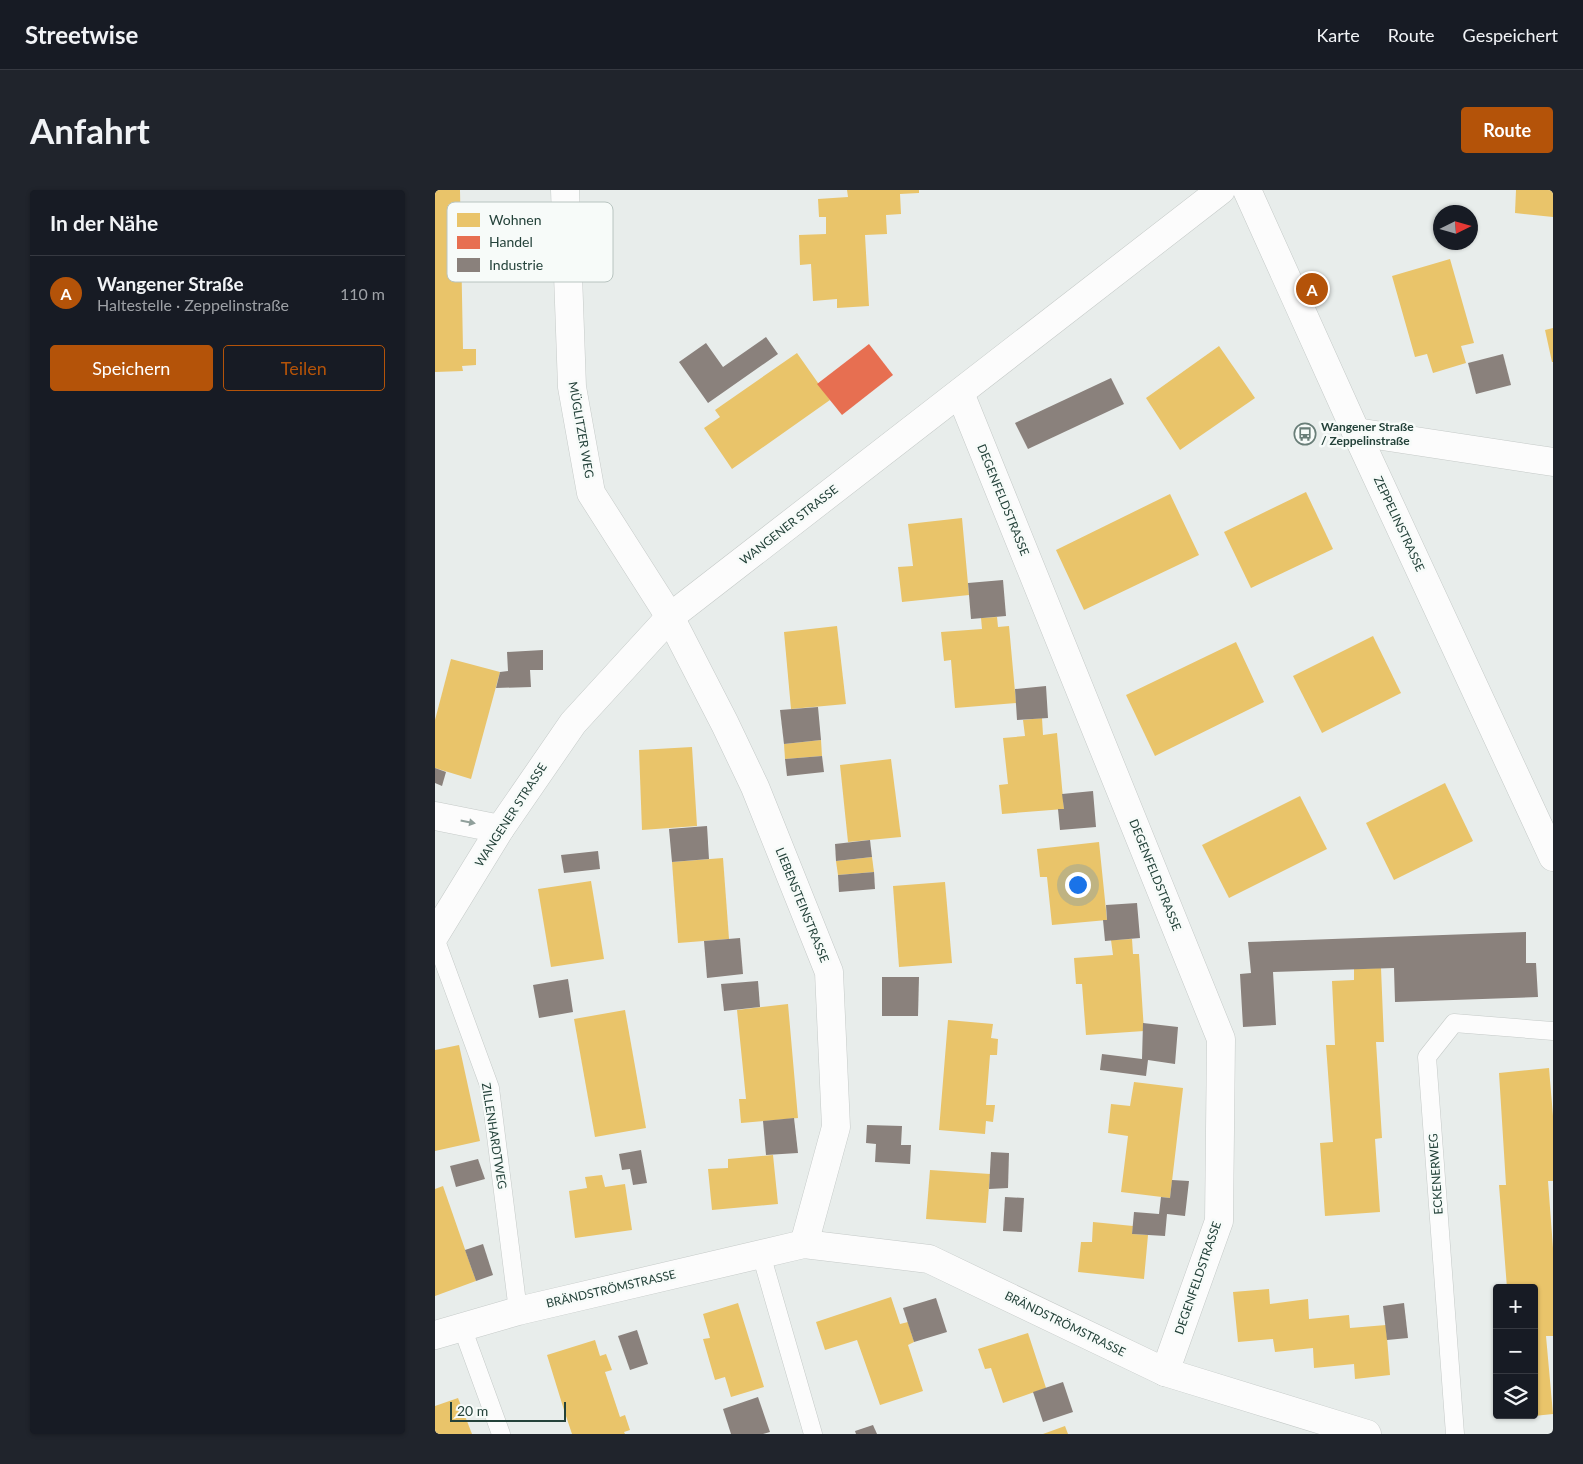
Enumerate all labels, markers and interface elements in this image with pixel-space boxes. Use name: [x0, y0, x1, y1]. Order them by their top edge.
text: Streetwise: [25, 20, 138, 49]
text: Karte: [1316, 24, 1360, 46]
text: Route: [1388, 24, 1435, 46]
text: Gespeichert: [1463, 24, 1558, 46]
button: Route: [1461, 107, 1553, 153]
text: Anfahrt: [30, 109, 150, 151]
legend: [447, 202, 613, 282]
north arrow: [1433, 205, 1478, 250]
text: In der Nähe: [50, 210, 158, 235]
text: Wohnen: [489, 211, 541, 228]
text: Handel: [489, 233, 533, 250]
text: Industrie: [489, 256, 543, 273]
pin: A: [1296, 270, 1328, 308]
text: Wangener Straße: [97, 272, 244, 295]
text: A: [60, 284, 72, 303]
text: 110 m: [340, 284, 385, 303]
text: Haltestelle · Zeppelinstraße: [97, 295, 289, 314]
button: Speichern: [50, 345, 213, 391]
button: Teilen: [223, 345, 385, 391]
street label: MÜGLITZER WEG: [566, 380, 597, 480]
place label: Wangener Straße / Zeppelinstraße: [1321, 419, 1414, 448]
bus stop icon: Wangener Straße / Zeppelinstraße: [1293, 422, 1317, 446]
street label: DEGENFELDSTRASSE: [974, 442, 1033, 558]
street label: ZEPPELINSTRASSE: [1371, 474, 1428, 574]
street label: WANGENER STRASSE: [736, 481, 841, 568]
street label: WANGENER STRASSE: [471, 760, 550, 869]
street label: DEGENFELDSTRASSE: [1126, 817, 1185, 933]
one-way arrow: [460, 818, 475, 826]
street label: LIEBENSTEINSTRASSE: [773, 845, 832, 964]
your location: [1065, 872, 1091, 898]
street label: ZILLENHARDTWEG: [479, 1082, 510, 1190]
street label: ECKENERWEG: [1425, 1133, 1446, 1215]
street label: DEGENFELDSTRASSE: [1171, 1219, 1224, 1337]
street label: BRÄNDSTRÖMSTRASSE: [545, 1266, 677, 1311]
map controls: [1493, 1284, 1538, 1419]
button: +: [1493, 1284, 1538, 1329]
street label: BRÄNDSTRÖMSTRASSE: [1002, 1288, 1128, 1359]
button: −: [1493, 1329, 1538, 1374]
button: layers: [1493, 1374, 1538, 1419]
scale bar: [450, 1399, 566, 1422]
text: 20 m: [457, 1402, 488, 1419]

